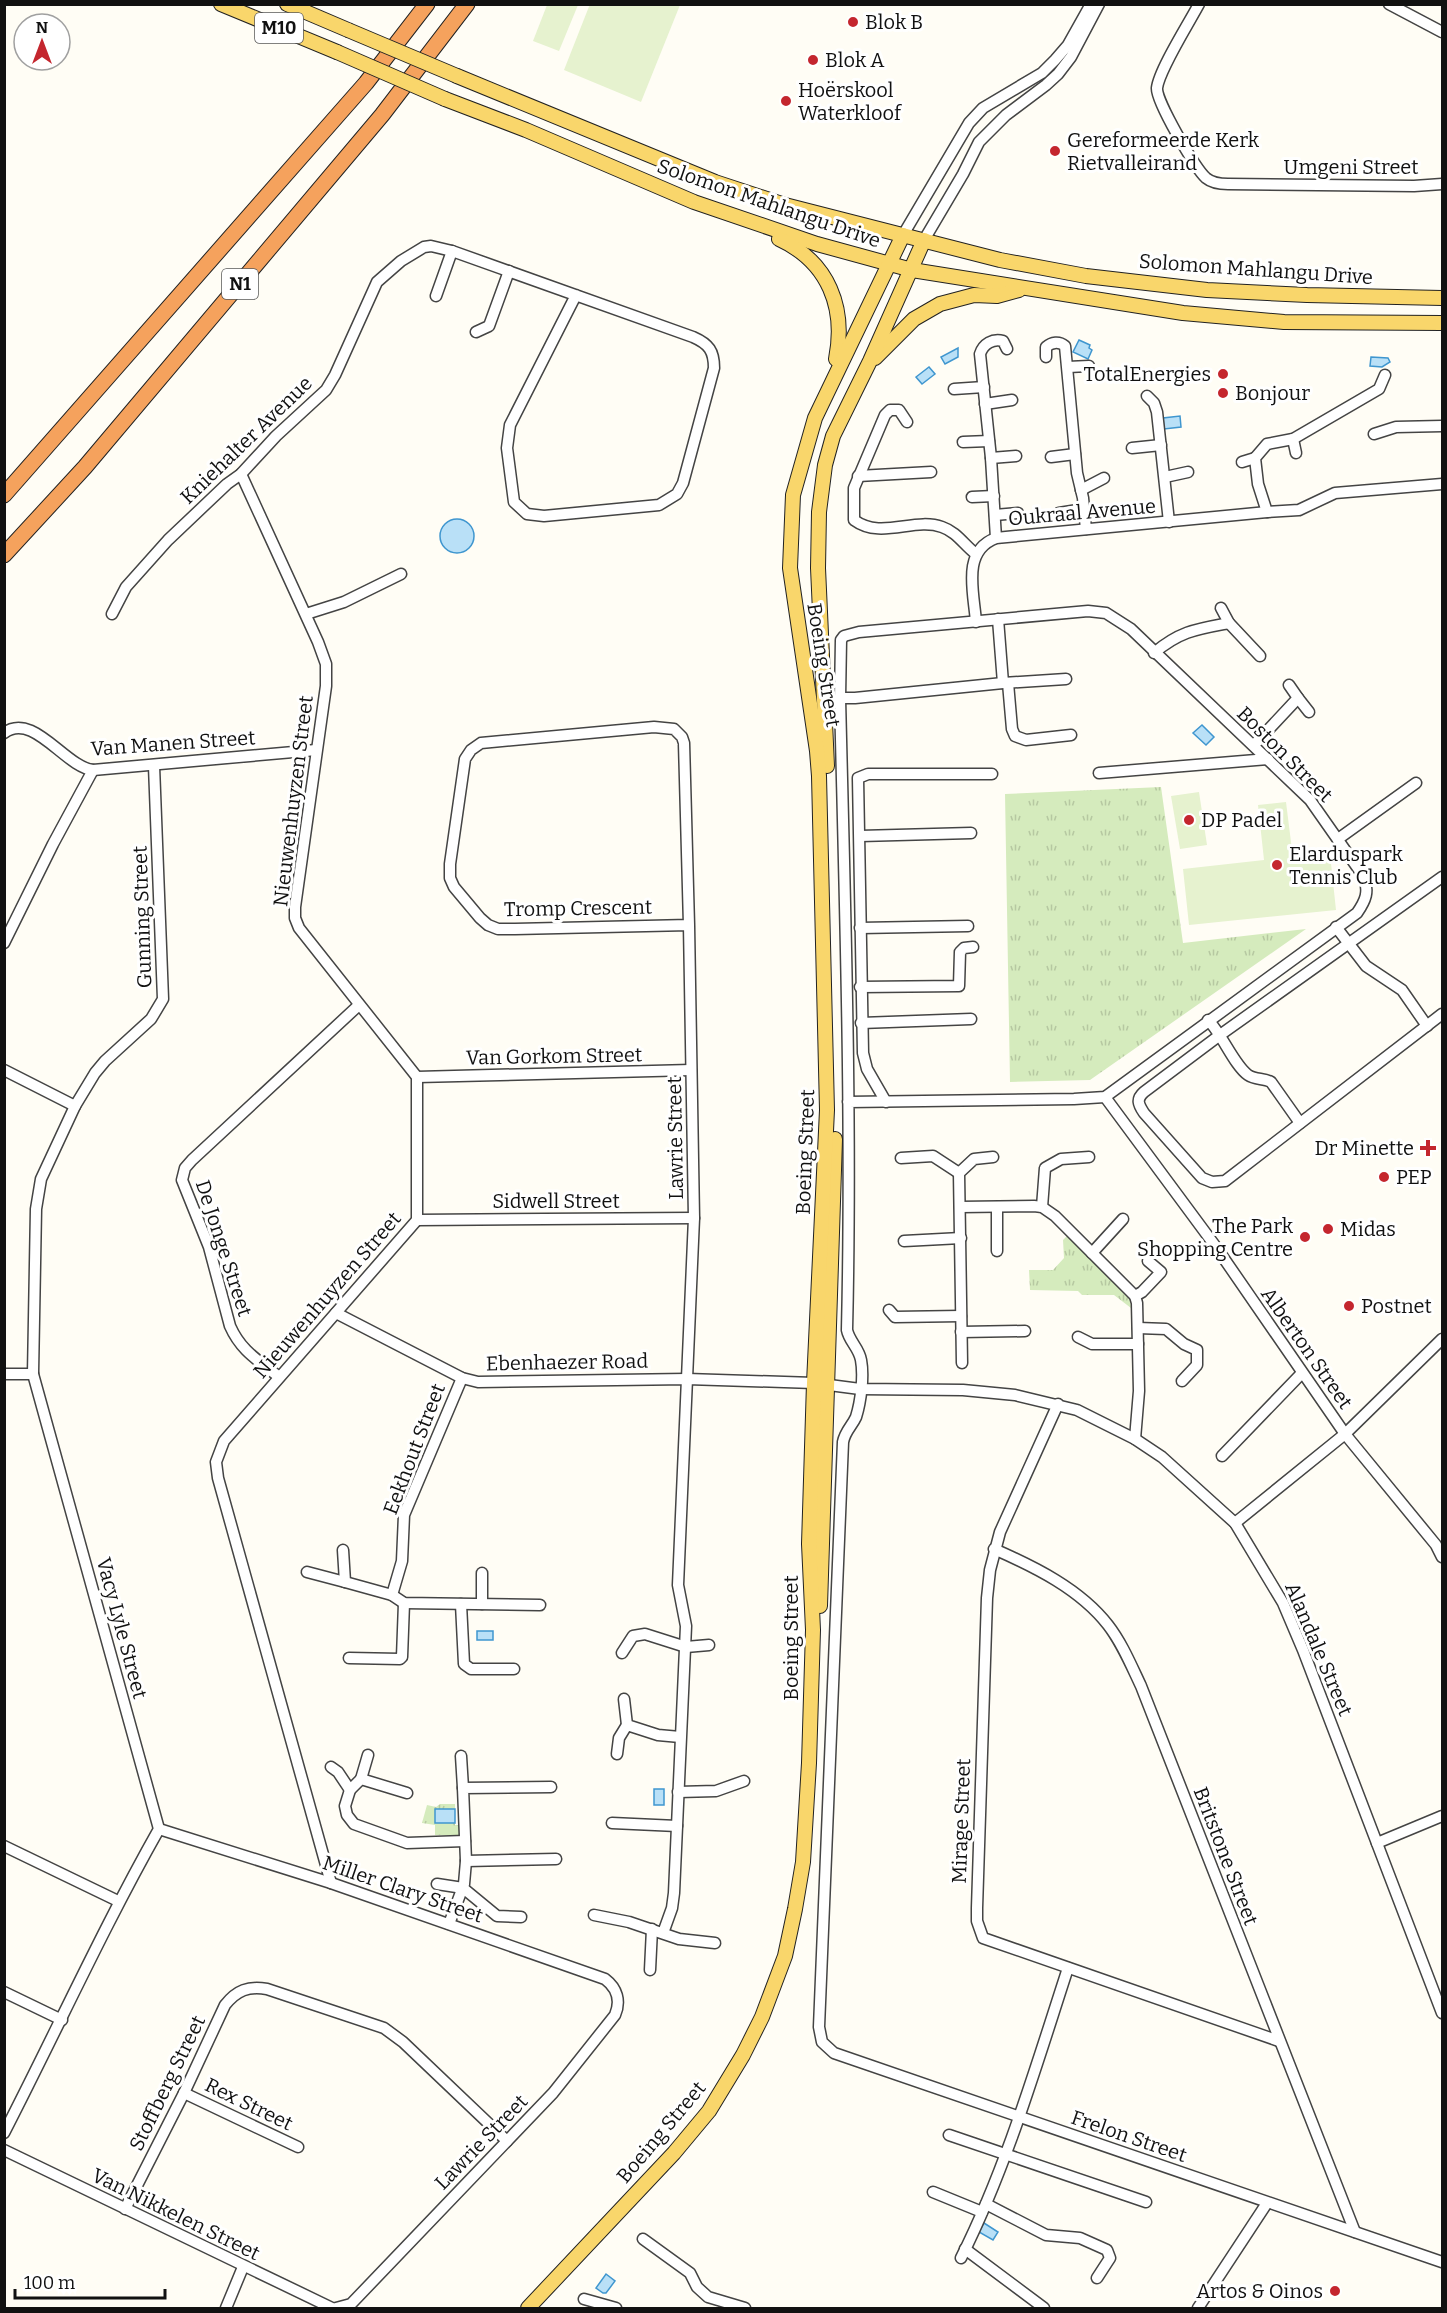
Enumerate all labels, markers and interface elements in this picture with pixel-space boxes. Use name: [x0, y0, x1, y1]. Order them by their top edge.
place label: Blok B: [865, 10, 923, 34]
north arrow: [12, 12, 72, 72]
road number: M10: [255, 13, 303, 43]
marker: Blok B: [846, 15, 860, 29]
text: N: [36, 18, 48, 37]
place label: Blok A: [825, 48, 885, 72]
marker: Blok A: [806, 53, 820, 67]
place label: Hoërskool Waterkloof: [798, 78, 903, 125]
marker: Hoërskool Waterkloof: [779, 94, 793, 108]
place label: Gereformeerde Kerk Rietvalleirand: [1067, 128, 1260, 175]
marker: Gereformeerde Kerk Rietvalleirand: [1048, 144, 1062, 158]
street label: Solomon Mahlangu Drive: [654, 153, 884, 253]
street label: Umgeni Street: [1284, 155, 1419, 179]
street label: Solomon Mahlangu Drive: [1138, 249, 1374, 289]
road number: N1: [222, 269, 258, 299]
place label: TotalEnergies: [1083, 362, 1211, 386]
marker: TotalEnergies: [1216, 367, 1230, 381]
street label: Kniehalter Avenue: [175, 371, 317, 509]
place label: Bonjour: [1235, 381, 1310, 406]
marker: Bonjour: [1216, 386, 1230, 400]
street label: Oukraal Avenue: [1007, 494, 1157, 530]
street label: Boeing Street: [802, 601, 846, 729]
street label: Nieuwenhuyzen Street: [268, 694, 318, 908]
street label: Boston Street: [1232, 701, 1338, 807]
street label: Van Manen Street: [90, 725, 256, 761]
place label: DP Padel: [1201, 808, 1282, 832]
marker: DP Padel: [1182, 813, 1196, 827]
place label: Elarduspark Tennis Club: [1289, 842, 1403, 889]
street label: Gunning Street: [128, 845, 156, 989]
marker: Elarduspark Tennis Club: [1270, 858, 1284, 872]
street label: Tromp Crescent: [504, 895, 652, 921]
street label: Van Gorkom Street: [466, 1042, 642, 1070]
street label: Lawrie Street: [662, 1076, 688, 1200]
street label: Boeing Street: [791, 1089, 819, 1215]
place label: Dr Minette: [1315, 1136, 1414, 1160]
marker: Dr Minette: [1419, 1139, 1437, 1157]
place label: PEP: [1396, 1165, 1432, 1189]
marker: PEP: [1377, 1170, 1391, 1184]
street label: De Jonge Street: [191, 1177, 257, 1319]
street label: Sidwell Street: [492, 1189, 620, 1213]
street label: Nieuwenhuyzen Street: [248, 1207, 406, 1383]
place label: The Park Shopping Centre: [1137, 1214, 1294, 1261]
place label: Midas: [1340, 1217, 1396, 1241]
marker: Midas: [1321, 1222, 1335, 1236]
marker: The Park Shopping Centre: [1298, 1230, 1312, 1244]
street label: Alberton Street: [1256, 1283, 1358, 1413]
place label: Postnet: [1361, 1294, 1432, 1318]
marker: Postnet: [1342, 1299, 1356, 1313]
street label: Ebenhaezer Road: [486, 1349, 649, 1375]
street label: Eekhout Street: [378, 1380, 450, 1518]
street label: Vacy Lyle Street: [92, 1555, 152, 1701]
street label: Boeing Street: [779, 1575, 803, 1701]
street label: Alandale Street: [1280, 1579, 1358, 1719]
street label: Mirage Street: [947, 1758, 975, 1884]
street label: Britstone Street: [1189, 1783, 1263, 1929]
street label: Miller Clary Street: [320, 1850, 486, 1928]
street label: Stoffberg Street: [124, 2011, 210, 2155]
street label: Rex Street: [201, 2072, 297, 2136]
street label: Boeing Street: [612, 2076, 710, 2188]
street label: Lawrie Street: [430, 2089, 532, 2195]
street label: Frelon Street: [1068, 2105, 1190, 2167]
street label: Van Nikkelen Street: [88, 2163, 264, 2265]
scale bar: [15, 2262, 165, 2300]
text: 100 m: [24, 2272, 75, 2294]
place label: Artos & Oinos: [1196, 2279, 1323, 2303]
marker: Artos & Oinos: [1328, 2284, 1342, 2298]

